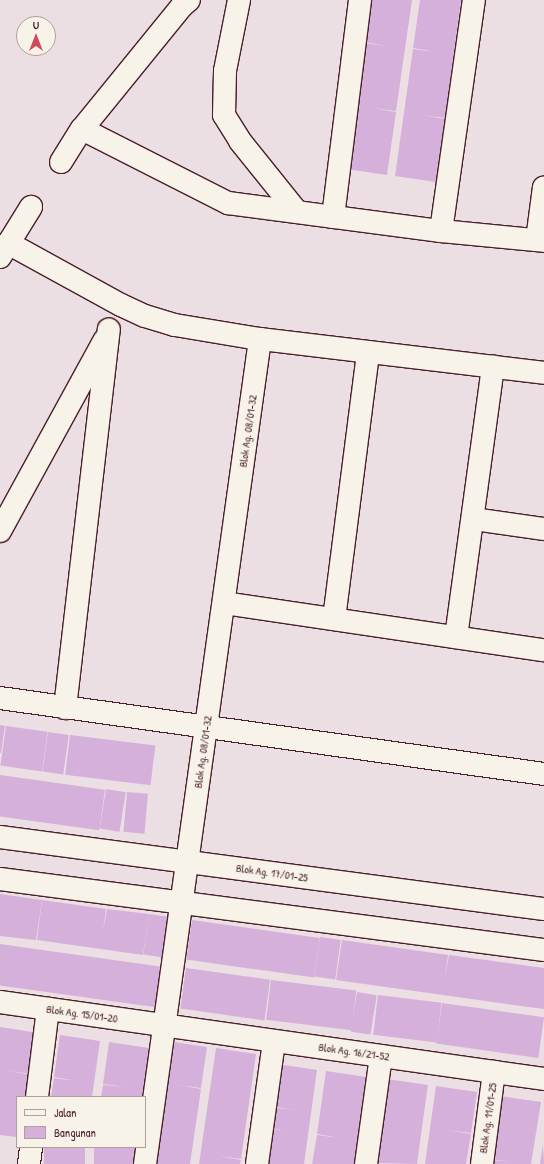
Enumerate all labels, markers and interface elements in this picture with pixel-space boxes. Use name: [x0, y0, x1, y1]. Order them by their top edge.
north arrow: [16, 16, 56, 56]
text: U: [33, 18, 39, 32]
street label: Blok Ag. 08/01-32: [236, 394, 260, 468]
street label: Blok Ag. 08/01-32: [191, 715, 215, 789]
street label: Blok Ag. 17/01-25: [235, 861, 309, 885]
street label: Blok Ag. 15/01-20: [45, 1002, 119, 1026]
street label: Blok Ag. 16/21-52: [318, 1040, 390, 1064]
street label: Blok Ag. 11/01-25: [477, 1082, 499, 1154]
legend: [16, 1096, 146, 1148]
text: Jalan: [54, 1104, 76, 1121]
text: Bangunan: [54, 1124, 96, 1141]

